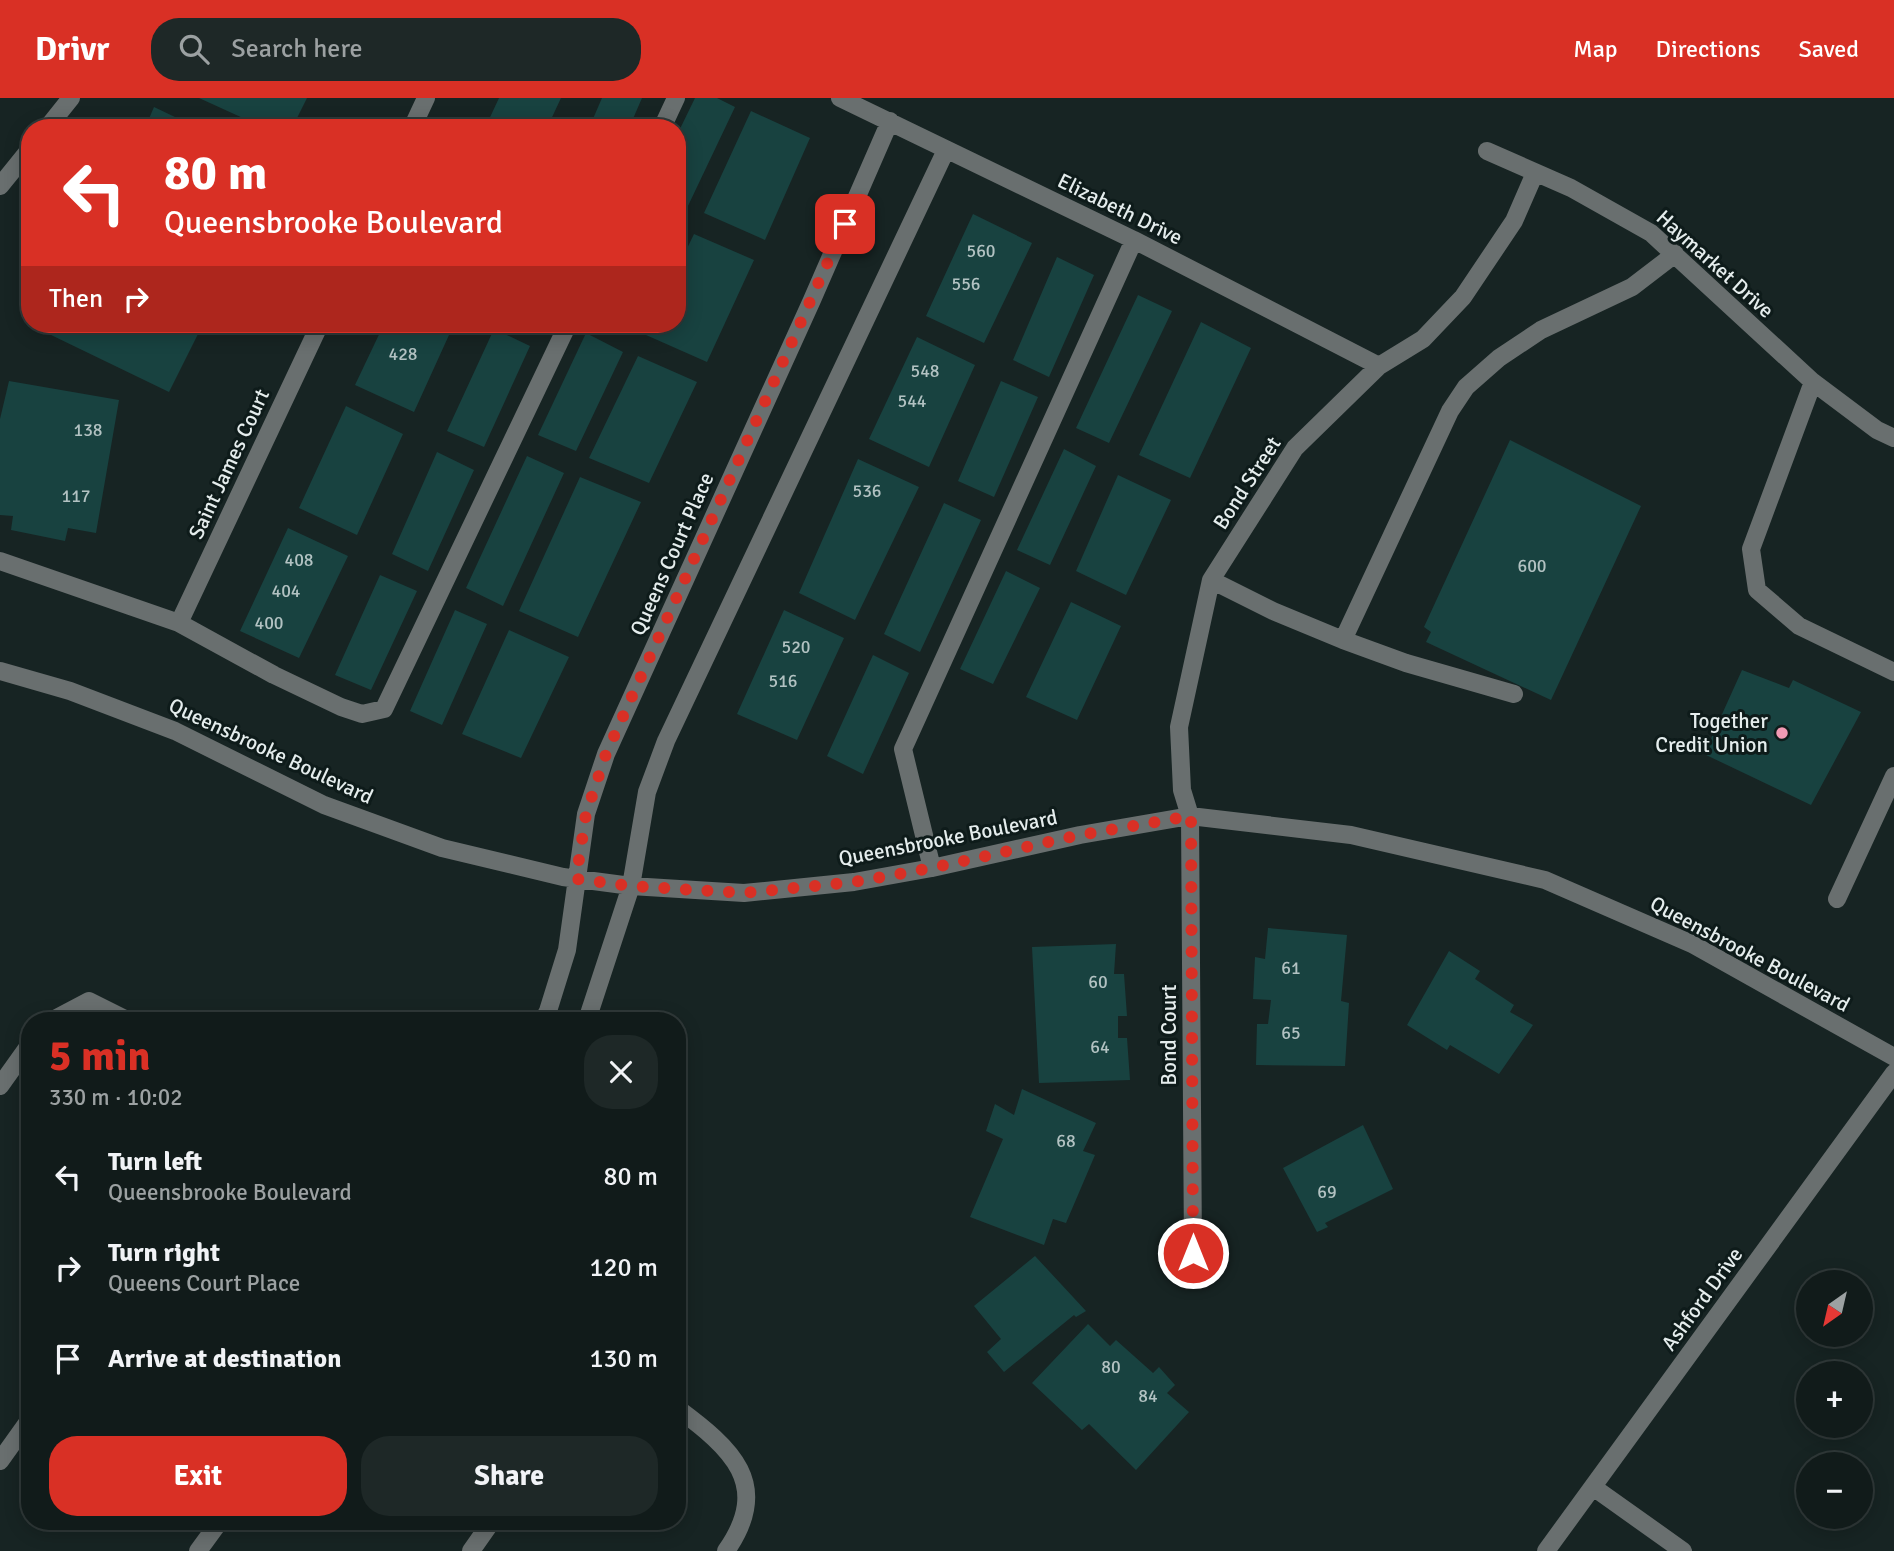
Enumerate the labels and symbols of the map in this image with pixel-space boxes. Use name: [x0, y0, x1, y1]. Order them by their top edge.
street label: Elizabeth Drive: [1053, 168, 1187, 250]
pin: [815, 194, 875, 254]
street label: Haymarket Drive: [1651, 204, 1779, 324]
house number: 560: [966, 240, 996, 262]
house number: 556: [951, 273, 981, 295]
house number: 428: [388, 343, 418, 365]
house number: 548: [910, 360, 940, 382]
street label: Saint James Court: [183, 385, 275, 543]
house number: 544: [897, 390, 927, 412]
house number: 138: [73, 419, 103, 441]
street label: Bond Street: [1207, 432, 1287, 534]
street label: Queens Court Place: [624, 469, 720, 639]
house number: 536: [852, 480, 882, 502]
house number: 117: [61, 485, 91, 507]
house number: 408: [284, 549, 314, 571]
house number: 600: [1517, 555, 1547, 577]
house number: 404: [271, 580, 301, 602]
house number: 400: [254, 612, 284, 634]
house number: 520: [781, 636, 811, 658]
house number: 516: [768, 670, 798, 692]
street label: Queensbrooke Boulevard: [165, 692, 377, 810]
place label: Together Credit Union: [1655, 708, 1768, 758]
marker: Together Credit Union: [1774, 725, 1790, 741]
street label: Queensbrooke Boulevard: [836, 804, 1060, 872]
street label: Queensbrooke Boulevard: [1646, 890, 1854, 1018]
house number: 61: [1281, 957, 1301, 979]
house number: 60: [1088, 971, 1108, 993]
street label: Bond Court: [1156, 984, 1182, 1086]
house number: 65: [1281, 1022, 1301, 1044]
house number: 64: [1090, 1036, 1110, 1058]
house number: 68: [1056, 1130, 1076, 1152]
house number: 69: [1317, 1181, 1337, 1203]
position arrow: [1156, 1216, 1230, 1290]
street label: Ashford Drive: [1656, 1242, 1748, 1356]
north arrow: [1796, 1270, 1872, 1348]
house number: 80: [1101, 1356, 1121, 1378]
house number: 84: [1138, 1385, 1158, 1407]

